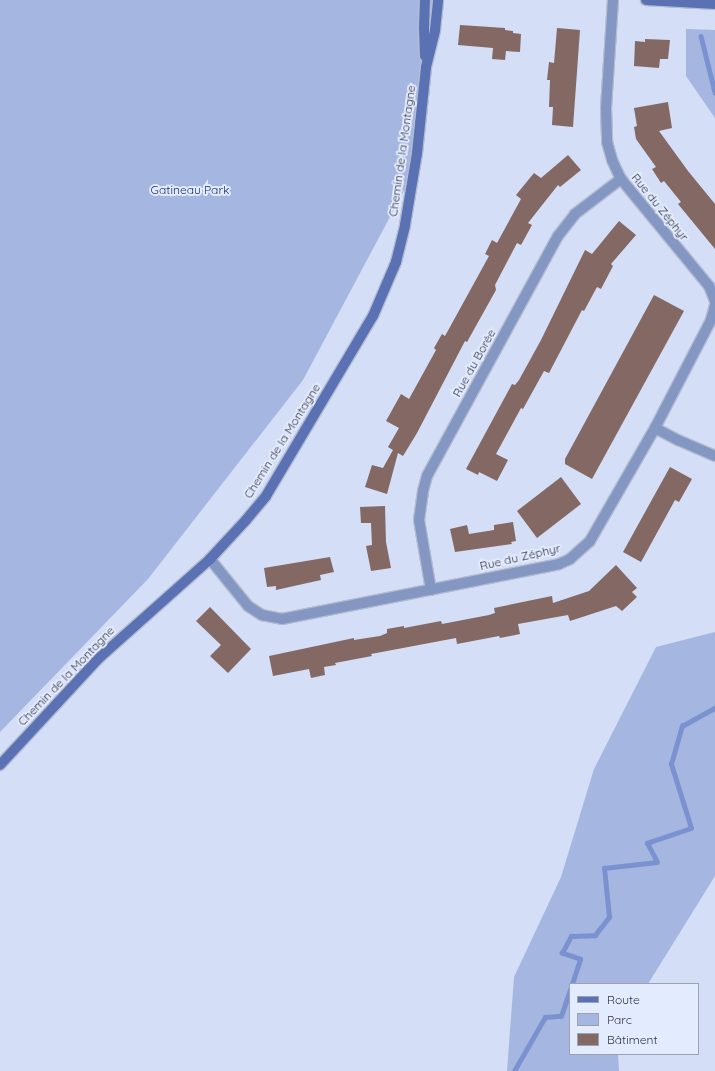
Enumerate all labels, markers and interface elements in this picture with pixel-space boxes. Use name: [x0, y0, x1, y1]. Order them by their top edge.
street label: Chemin de la Montagne: [386, 84, 418, 218]
street label: Rue du Zéphyr: [629, 170, 691, 244]
park label: Gatineau Park: [151, 183, 229, 197]
street label: Rue du Borée: [449, 327, 499, 399]
street label: Chemin de la Montagne: [241, 381, 323, 501]
street label: Rue du Zéphyr: [478, 541, 562, 573]
street label: Chemin de la Montagne: [15, 623, 117, 729]
legend: [569, 983, 699, 1055]
text: Route: [607, 992, 640, 1007]
text: Parc: [607, 1012, 632, 1027]
text: Bâtiment: [607, 1032, 657, 1047]

